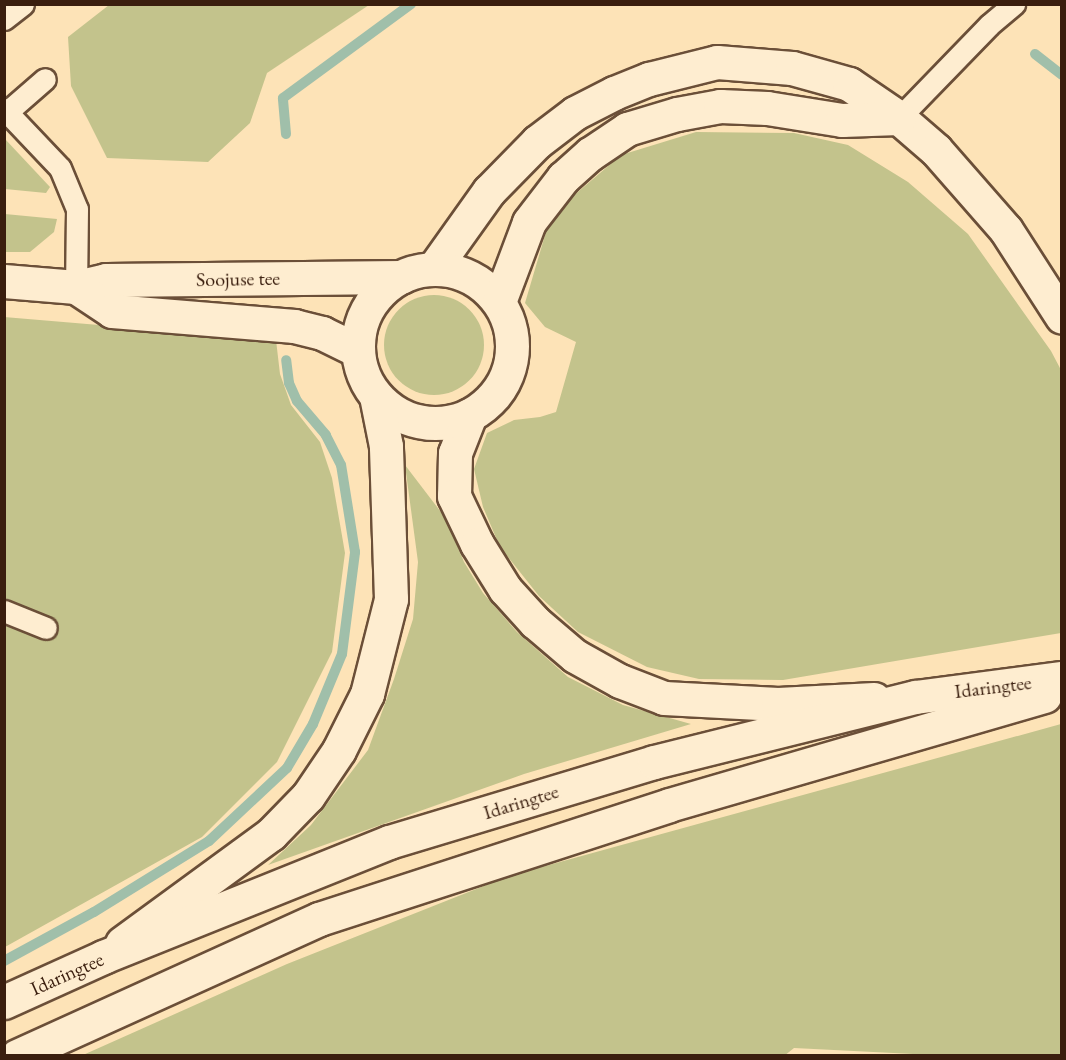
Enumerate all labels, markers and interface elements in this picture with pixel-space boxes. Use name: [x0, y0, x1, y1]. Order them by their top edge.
street label: Soojuse tee: [196, 266, 280, 292]
street label: Idaringtee: [953, 670, 1033, 704]
street label: Idaringtee: [480, 779, 562, 825]
street label: Idaringtee: [27, 947, 107, 1001]

